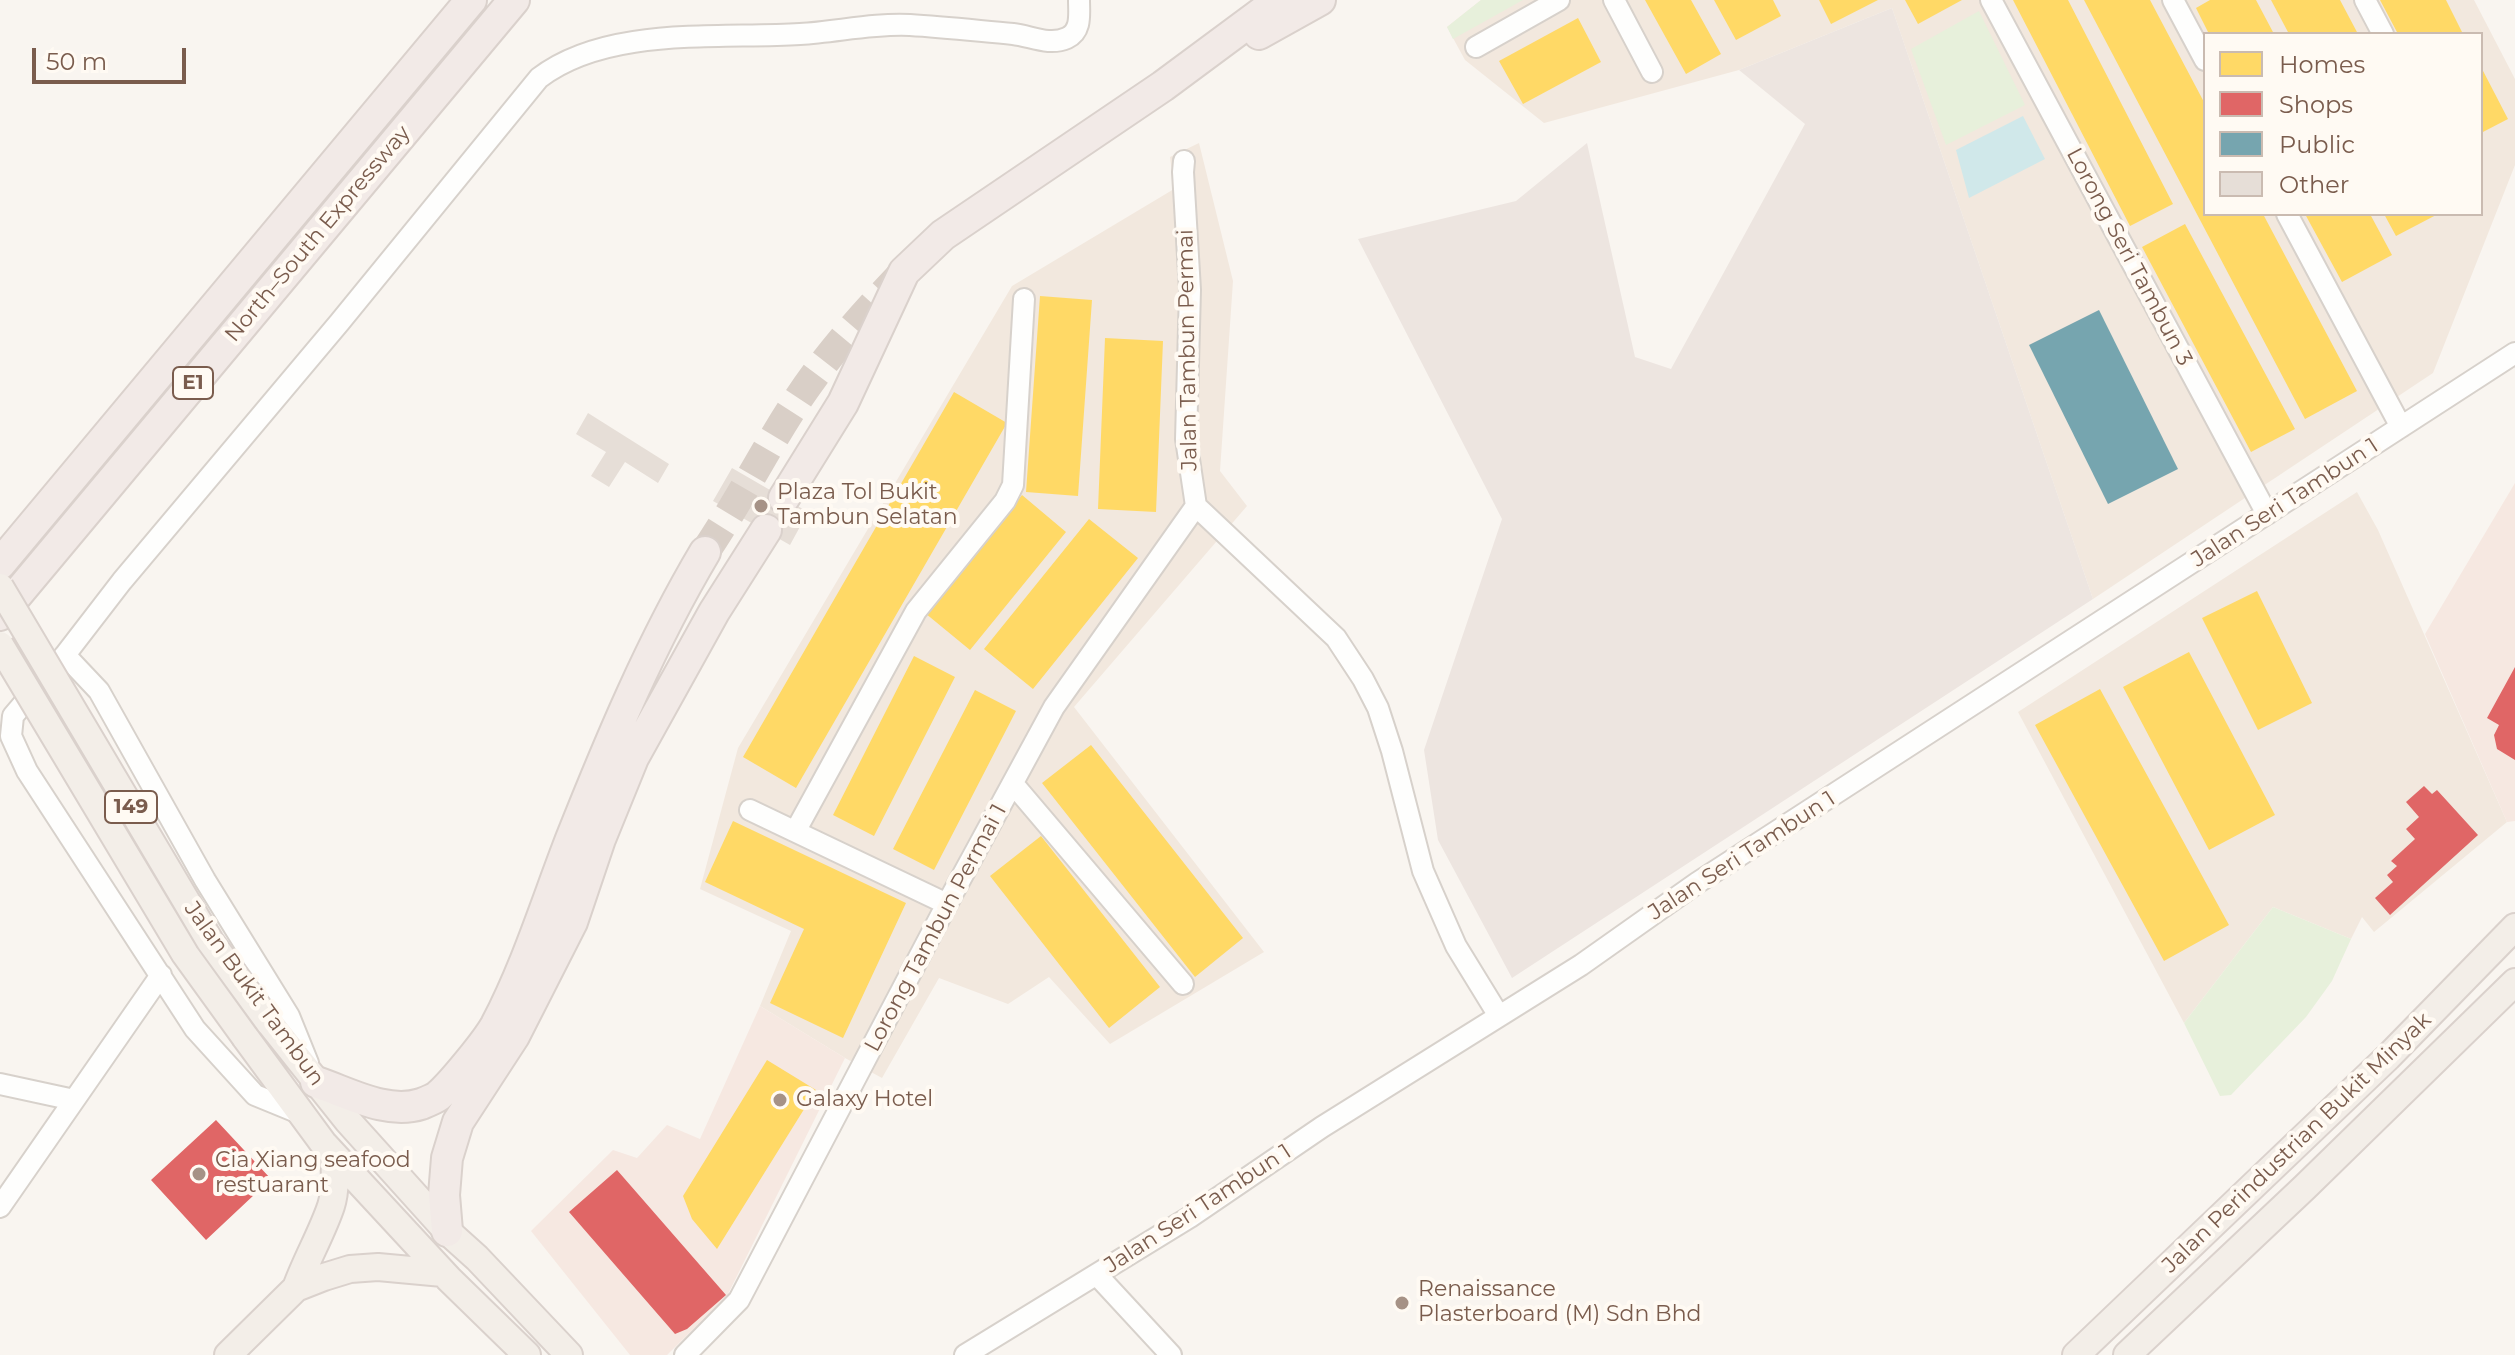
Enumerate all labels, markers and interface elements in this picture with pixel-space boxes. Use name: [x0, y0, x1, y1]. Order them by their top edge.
scale bar: [36, 32, 190, 82]
legend: [2203, 32, 2483, 216]
text: 50 m: [46, 47, 107, 76]
text: Homes: [2279, 50, 2365, 79]
text: Shops: [2279, 90, 2353, 119]
street label: North–South Expressway: [220, 120, 416, 348]
text: Public: [2279, 130, 2355, 159]
street label: Lorong Seri Tambun 3: [2060, 144, 2198, 370]
text: Other: [2279, 170, 2349, 199]
street label: Jalan Tambun Permai: [1173, 229, 1203, 471]
road number: E1: [173, 367, 213, 399]
street label: Jalan Seri Tambun 1: [2187, 433, 2383, 573]
place label: Plaza Tol Bukit Tambun Selatan: [777, 480, 958, 532]
marker: Plaza Tol Bukit Tambun Selatan: [752, 497, 770, 515]
street label: Jalan Seri Tambun 1: [1644, 786, 1840, 926]
road number: 149: [105, 791, 157, 823]
street label: Lorong Tambun Permai 1: [859, 800, 1013, 1056]
street label: Jalan Bukit Tambun: [178, 897, 330, 1091]
street label: Jalan Perindustrian Bukit Minyak: [2157, 1007, 2437, 1279]
place label: Galaxy Hotel: [796, 1087, 933, 1113]
marker: Galaxy Hotel: [771, 1091, 789, 1109]
street label: Jalan Seri Tambun 1: [1100, 1139, 1296, 1279]
place label: Cia Xiang seafood restuarant: [215, 1148, 411, 1200]
marker: Cia Xiang seafood restuarant: [190, 1165, 208, 1183]
place label: Renaissance Plasterboard (M) Sdn Bhd: [1418, 1277, 1701, 1328]
marker: Renaissance Plasterboard (M) Sdn Bhd: [1393, 1294, 1411, 1312]

